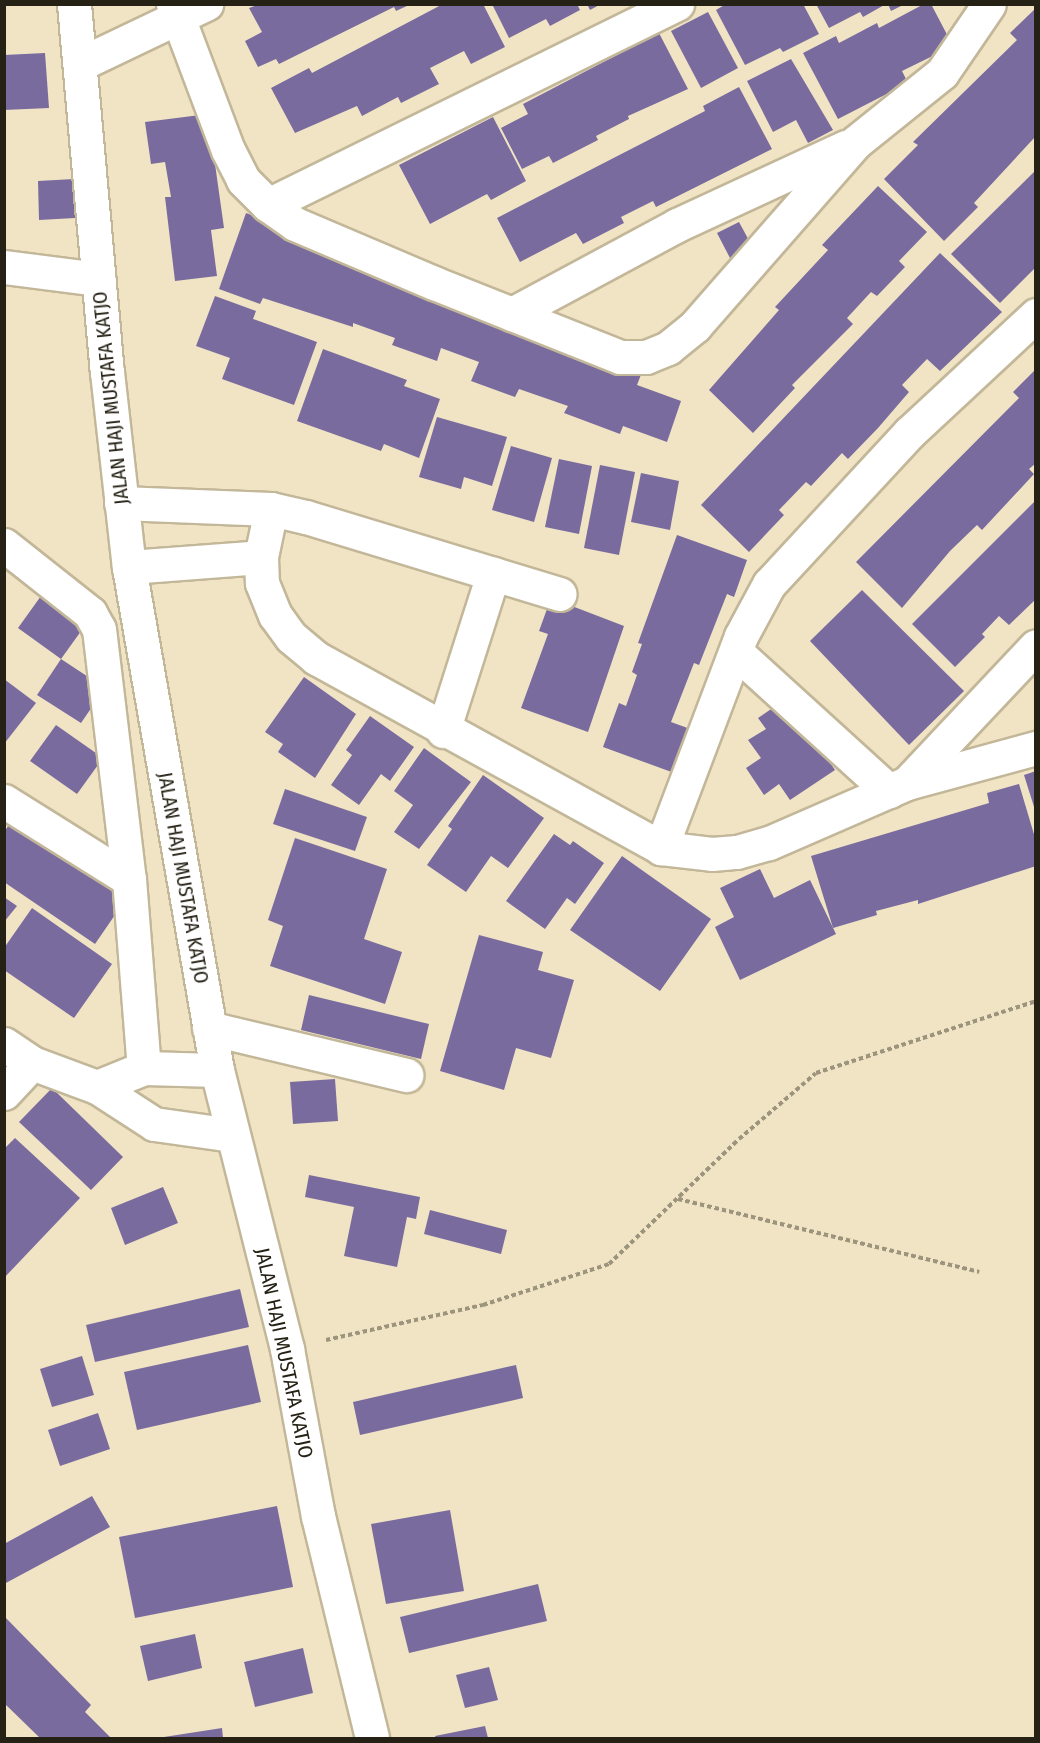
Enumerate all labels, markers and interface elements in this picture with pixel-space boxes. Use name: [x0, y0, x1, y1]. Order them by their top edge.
street label: JALAN HAJI MUSTAFA KATJO: [88, 290, 134, 506]
street label: JALAN HAJI MUSTAFA KATJO: [153, 770, 213, 986]
street label: JALAN HAJI MUSTAFA KATJO: [250, 1246, 318, 1460]

